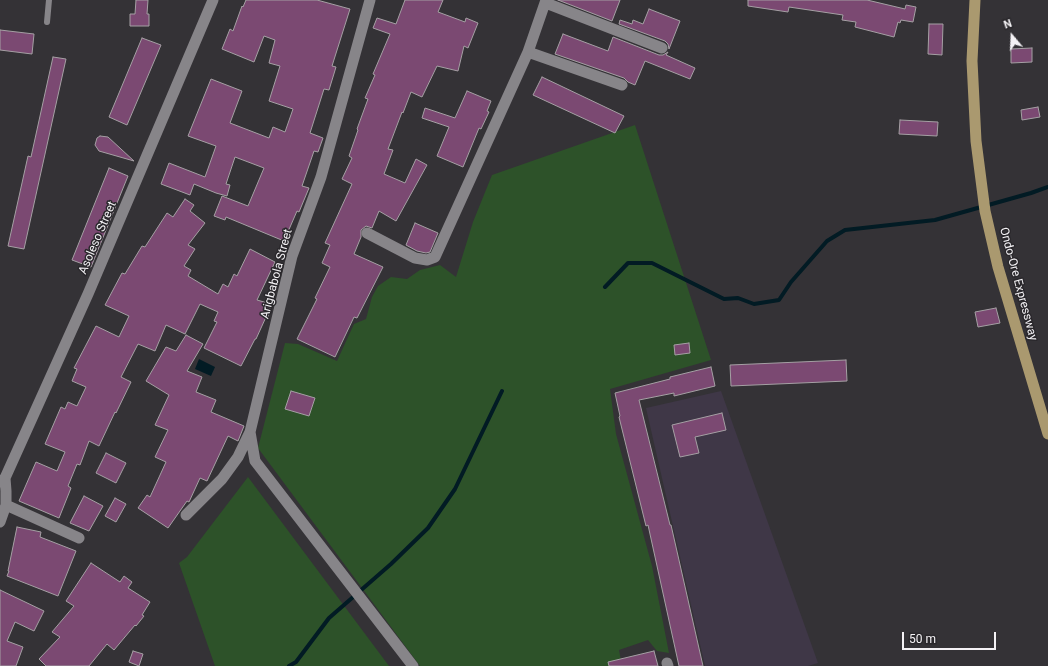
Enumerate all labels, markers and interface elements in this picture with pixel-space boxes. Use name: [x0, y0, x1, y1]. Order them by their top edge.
north arrow: [992, 16, 1032, 56]
text: N: [1002, 17, 1014, 32]
street label: Asoleso Street: [76, 199, 120, 277]
street label: Ondo-Ore Expressway: [996, 226, 1040, 342]
street label: Arigbabola Street: [258, 227, 296, 321]
scale bar: [904, 624, 998, 650]
text: 50 m: [909, 632, 936, 646]

